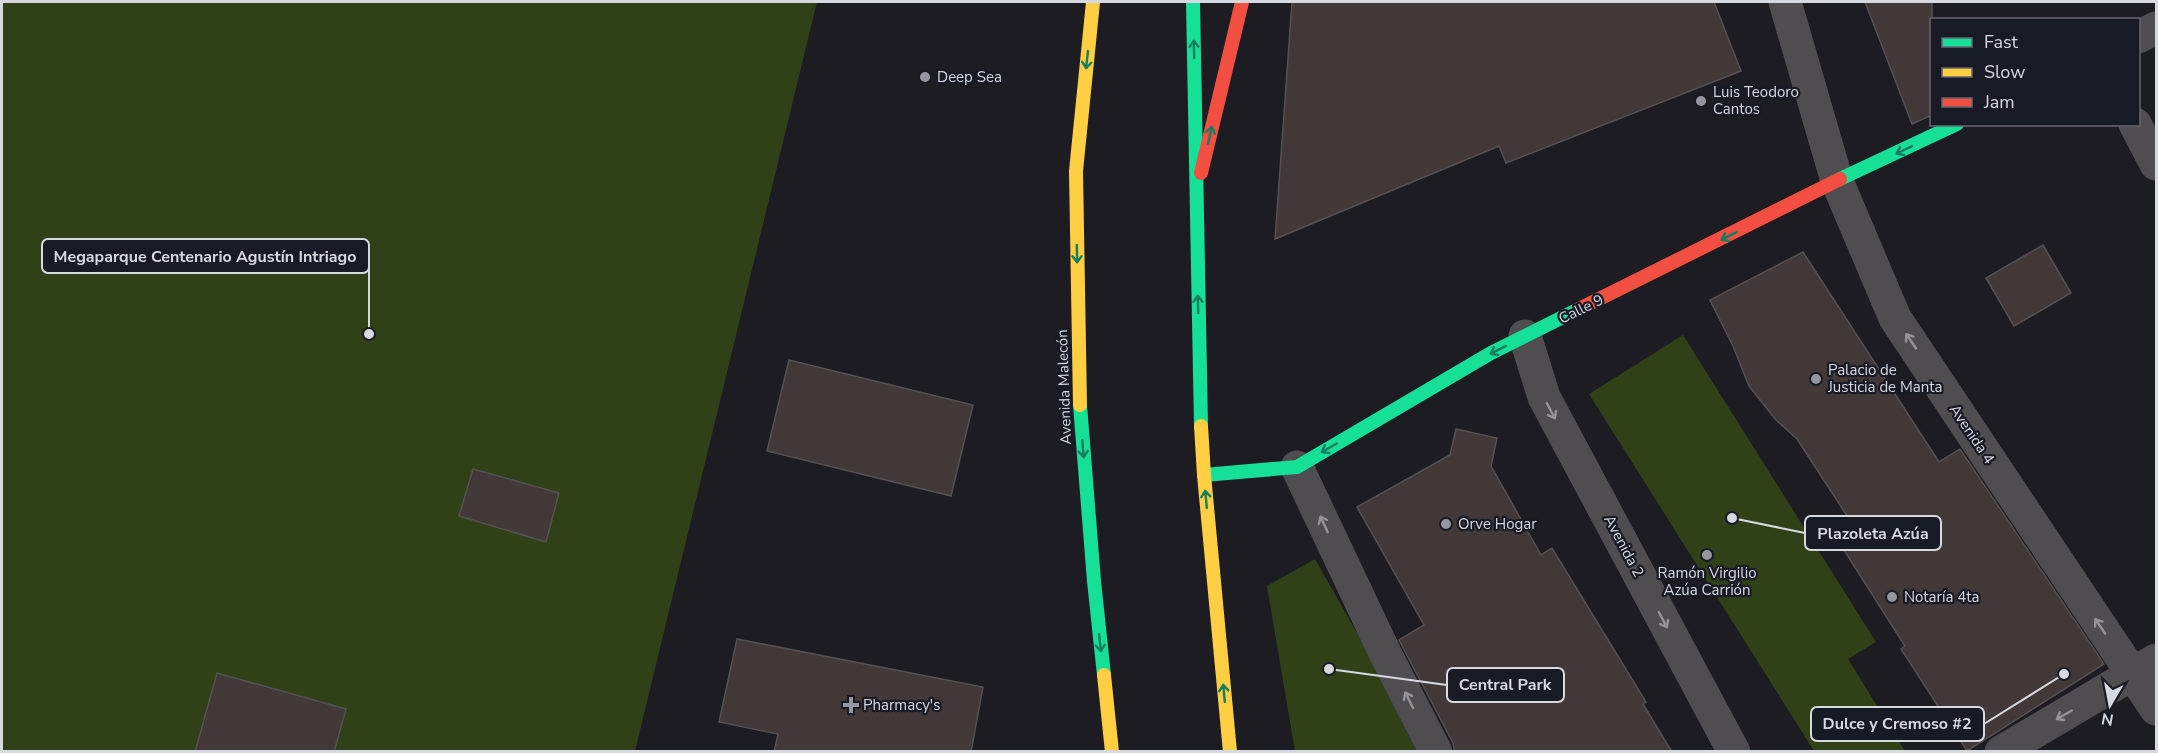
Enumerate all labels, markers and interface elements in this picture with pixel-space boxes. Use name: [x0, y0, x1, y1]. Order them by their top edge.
legend: [1930, 18, 2140, 126]
text: Fast: [1984, 30, 2019, 54]
one-way arrow: [1188, 40, 1200, 60]
one-way arrow: [1081, 49, 1092, 69]
text: Slow: [1984, 60, 2025, 84]
place label: Deep Sea: [937, 67, 1002, 87]
marker: Deep Sea: [918, 70, 932, 84]
place label: Luis Teodoro Cantos: [1713, 82, 1799, 119]
text: Jam: [1983, 90, 2015, 114]
marker: Luis Teodoro Cantos: [1694, 94, 1708, 108]
one-way arrow: [1205, 126, 1216, 145]
one-way arrow: [1895, 144, 1913, 156]
one-way arrow: [1720, 230, 1738, 242]
callout: Megaparque Centenario Agustín Intriago: [42, 239, 369, 273]
one-way arrow: [1071, 244, 1083, 264]
text: Megaparque Centenario Agustín Intriago: [54, 246, 356, 268]
street label: Calle 9: [1555, 290, 1607, 328]
one-way arrow: [1192, 295, 1204, 315]
street label: Avenida Malecón: [1052, 329, 1076, 445]
one-way arrow: [1904, 333, 1917, 350]
one-way arrow: [1489, 345, 1507, 356]
place label: Palacio de Justicia de Manta: [1827, 360, 1942, 397]
marker: Palacio de Justicia de Manta: [1809, 372, 1823, 386]
street label: Avenida 4: [1945, 400, 1999, 468]
one-way arrow: [1546, 402, 1558, 420]
one-way arrow: [1078, 439, 1089, 458]
one-way arrow: [1321, 442, 1338, 454]
one-way arrow: [1200, 490, 1211, 510]
street label: Avenida 2: [1599, 511, 1649, 581]
place label: Orve Hogar: [1458, 514, 1537, 534]
one-way arrow: [1318, 515, 1330, 533]
callout: Plazoleta Azúa: [1805, 516, 1941, 550]
marker: Orve Hogar: [1439, 517, 1453, 531]
text: Plazoleta Azúa: [1817, 523, 1929, 545]
marker: Ramón Virgilio Azúa Carrión: [1700, 548, 1714, 562]
place label: Ramón Virgilio Azúa Carrión: [1657, 563, 1757, 600]
place label: Notaría 4ta: [1904, 587, 1979, 607]
marker: Notaría 4ta: [1885, 590, 1899, 604]
one-way arrow: [1657, 611, 1669, 628]
one-way arrow: [2094, 618, 2106, 635]
one-way arrow: [1095, 633, 1106, 653]
callout: Central Park: [1447, 668, 1564, 702]
text: Central Park: [1459, 674, 1552, 696]
north arrow: [2080, 675, 2140, 735]
one-way arrow: [1218, 684, 1229, 704]
one-way arrow: [1403, 691, 1414, 709]
place label: Pharmacy's: [863, 695, 940, 715]
marker: Pharmacy's: [844, 698, 858, 712]
callout: Dulce y Cremoso #2: [1811, 707, 1984, 741]
text: N: [2100, 707, 2115, 731]
one-way arrow: [2056, 709, 2073, 721]
text: Dulce y Cremoso #2: [1822, 713, 1972, 735]

